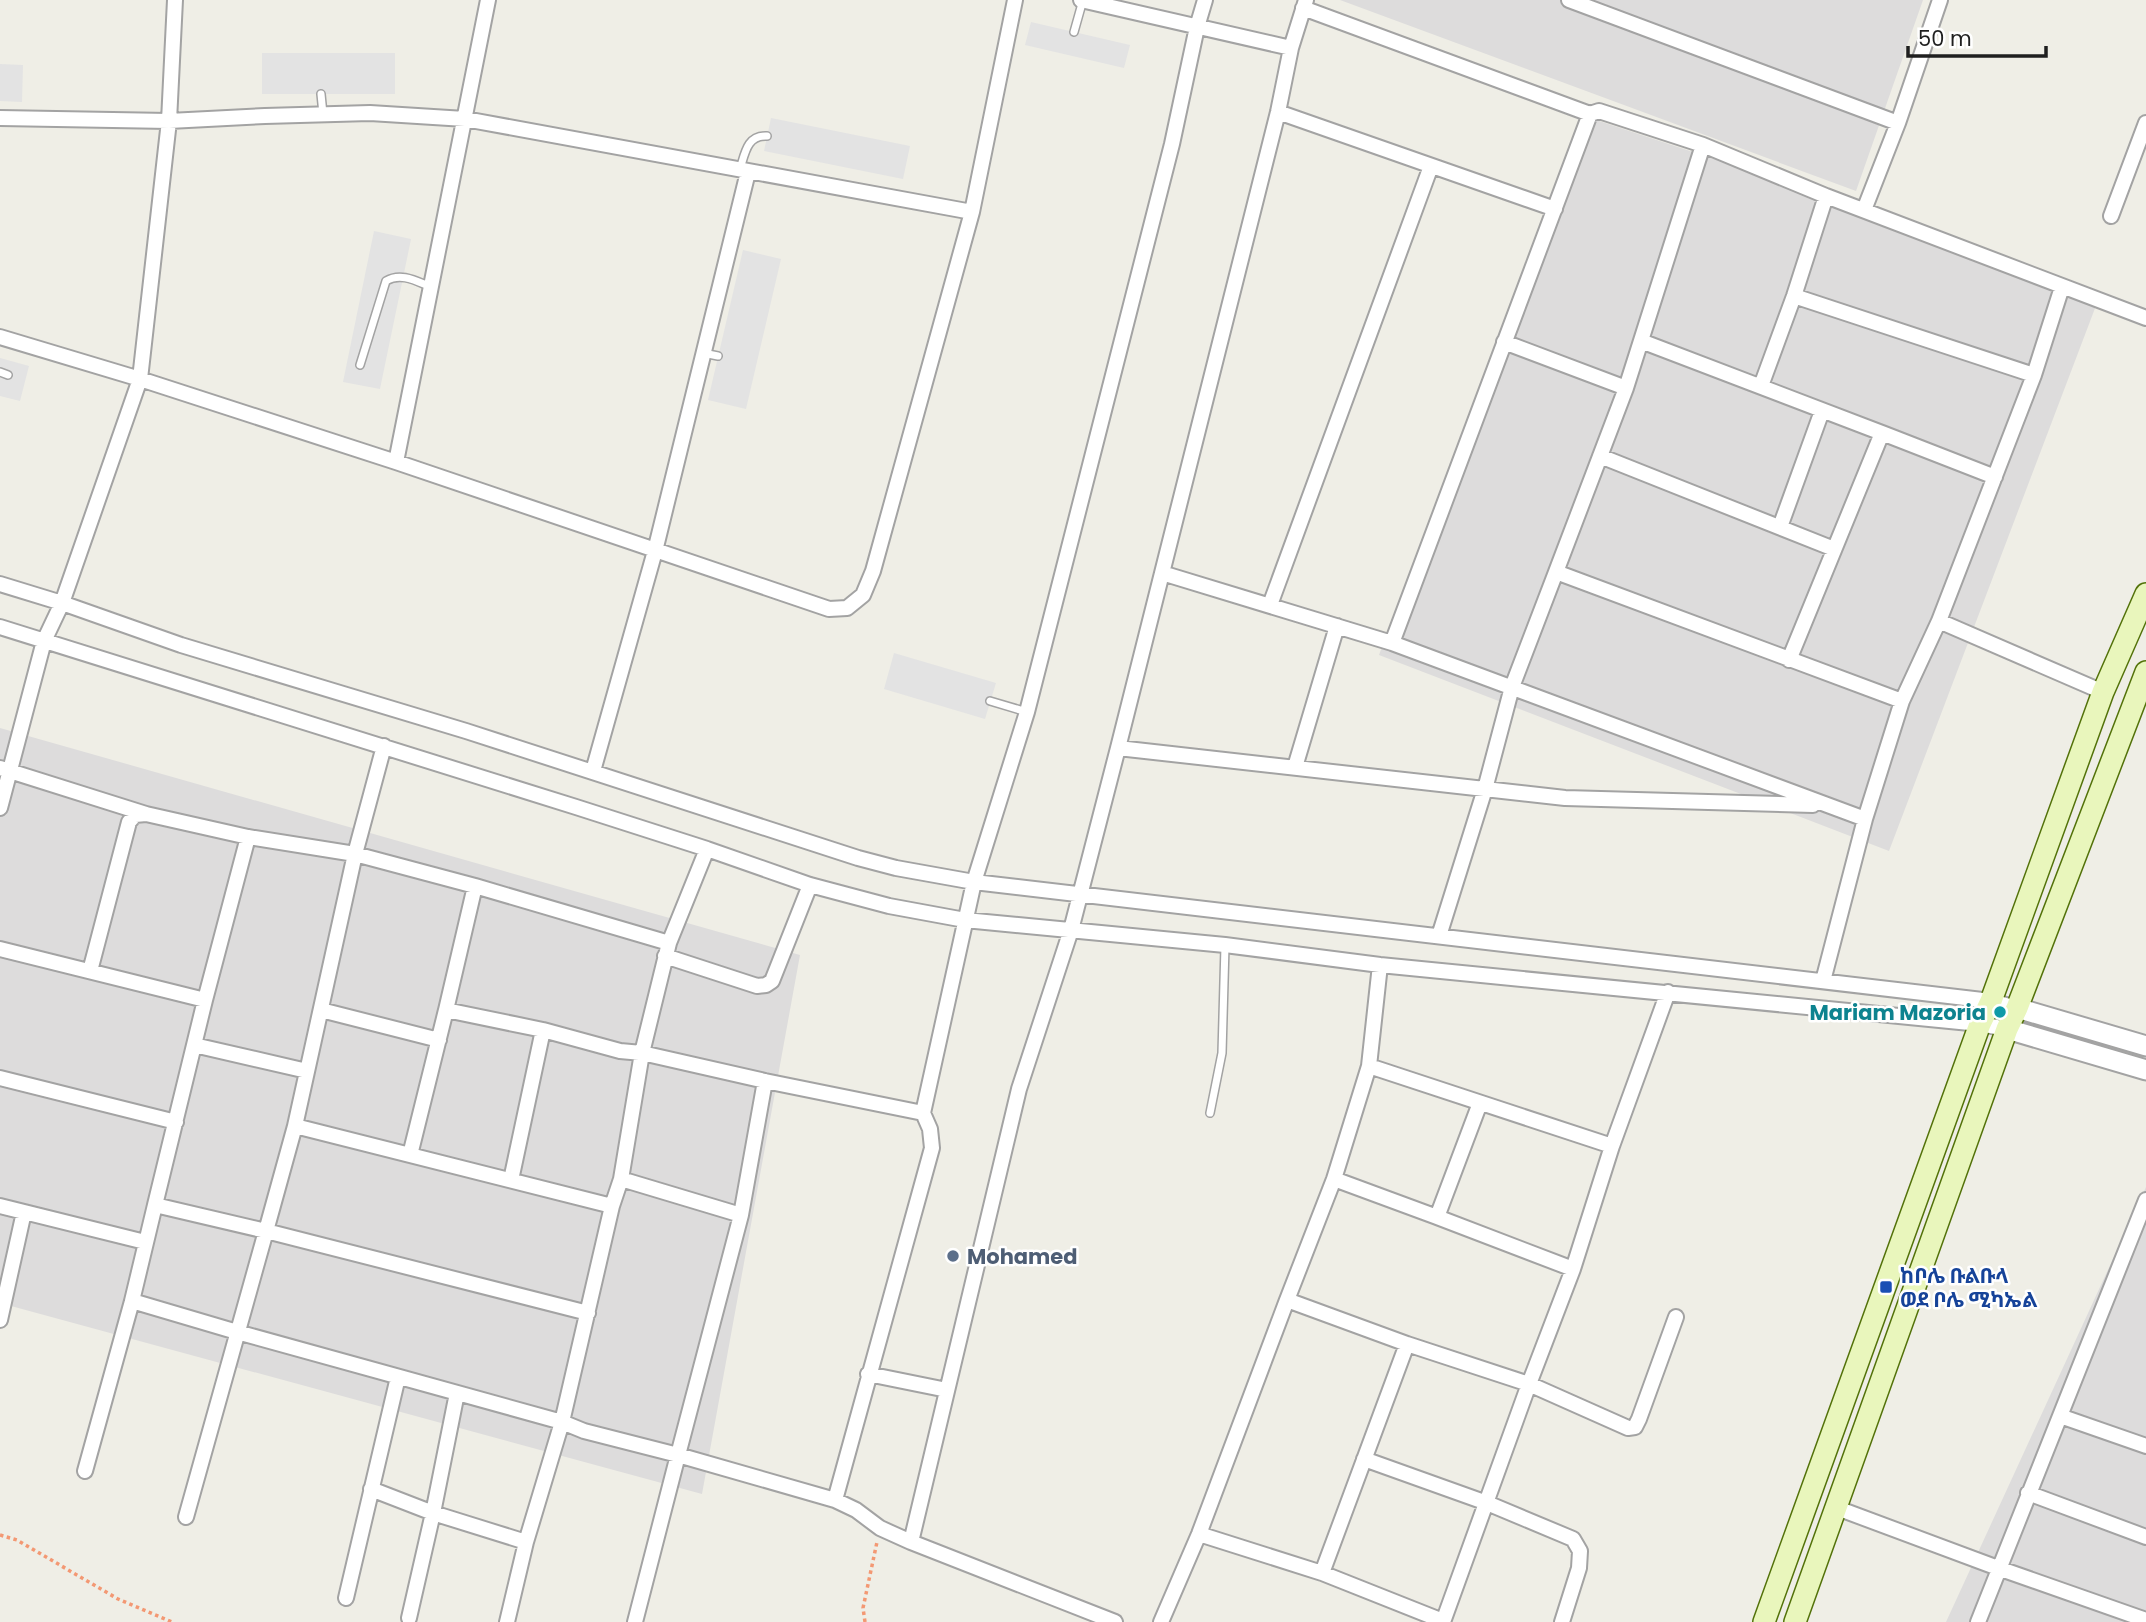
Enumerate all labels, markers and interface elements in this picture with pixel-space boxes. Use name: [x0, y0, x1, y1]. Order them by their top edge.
scale bar: [1908, 14, 2046, 58]
text: 50 m: [1918, 24, 1972, 53]
place label: Mariam Mazoria: [1810, 998, 1986, 1027]
marker: Mariam Mazoria: [1992, 1004, 2008, 1020]
place label: Mohamed: [967, 1242, 1078, 1271]
marker: Mohamed: [945, 1248, 961, 1264]
place label: ከቦሌ ቡልቡላ ወደ ቦሌ ሚካኤል: [1900, 1261, 2038, 1314]
marker: ከቦሌ ቡልቡላ ወደ ቦሌ ሚካኤል: [1878, 1279, 1894, 1295]

